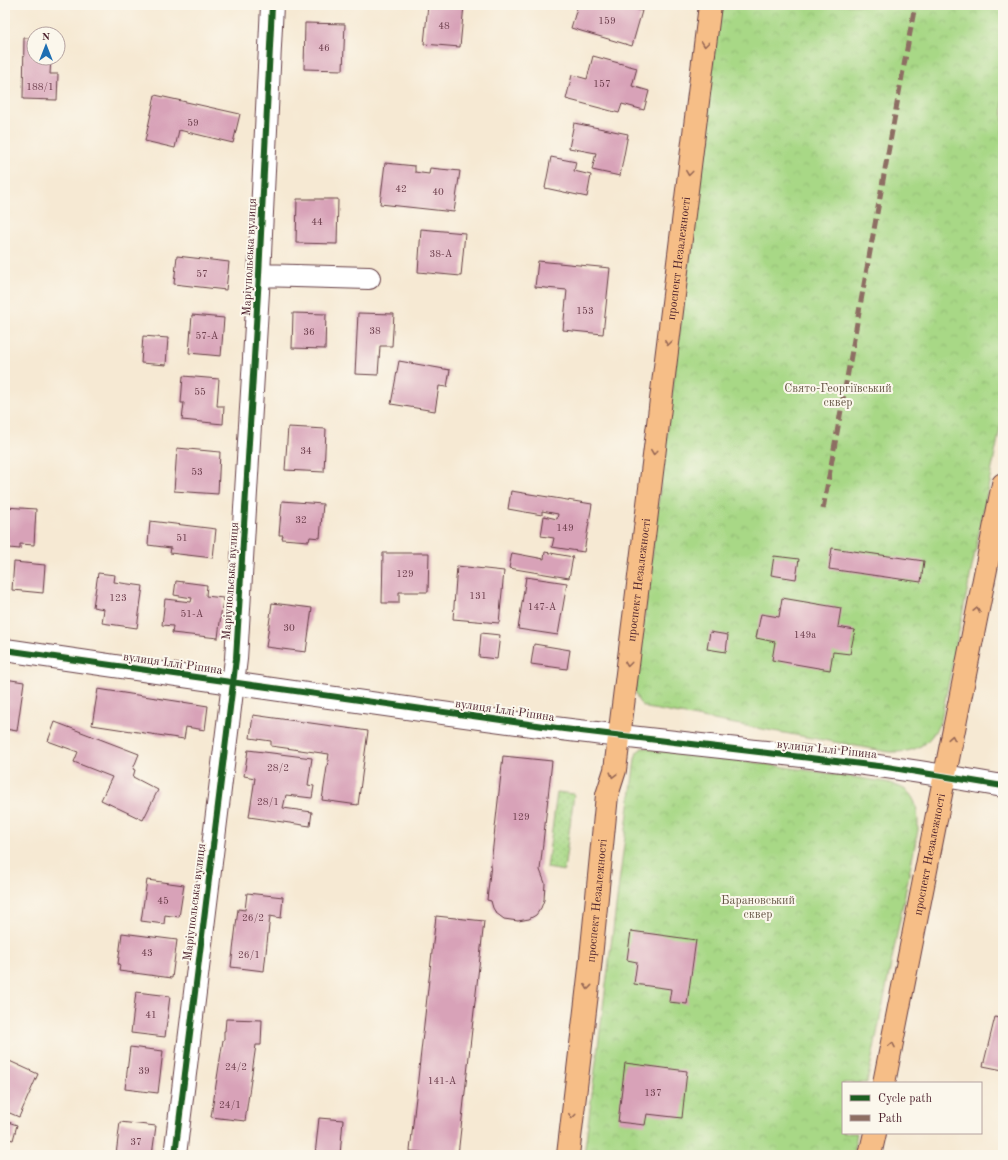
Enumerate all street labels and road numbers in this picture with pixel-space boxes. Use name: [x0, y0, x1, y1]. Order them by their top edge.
street label: проспект Незалежності: [666, 196, 693, 321]
street label: Маріупольська вулиця: [240, 198, 259, 316]
street label: проспект Незалежності: [626, 517, 653, 642]
street label: Маріупольська вулиця: [220, 522, 241, 640]
street label: вулиця Іллі Ріпина: [122, 650, 224, 677]
street label: вулиця Іллі Ріпина: [454, 697, 556, 724]
street label: вулиця Іллі Ріпина: [776, 738, 878, 761]
street label: проспект Незалежності: [912, 792, 948, 917]
street label: проспект Незалежності: [586, 838, 610, 963]
street label: Маріупольська вулиця: [181, 843, 208, 962]

